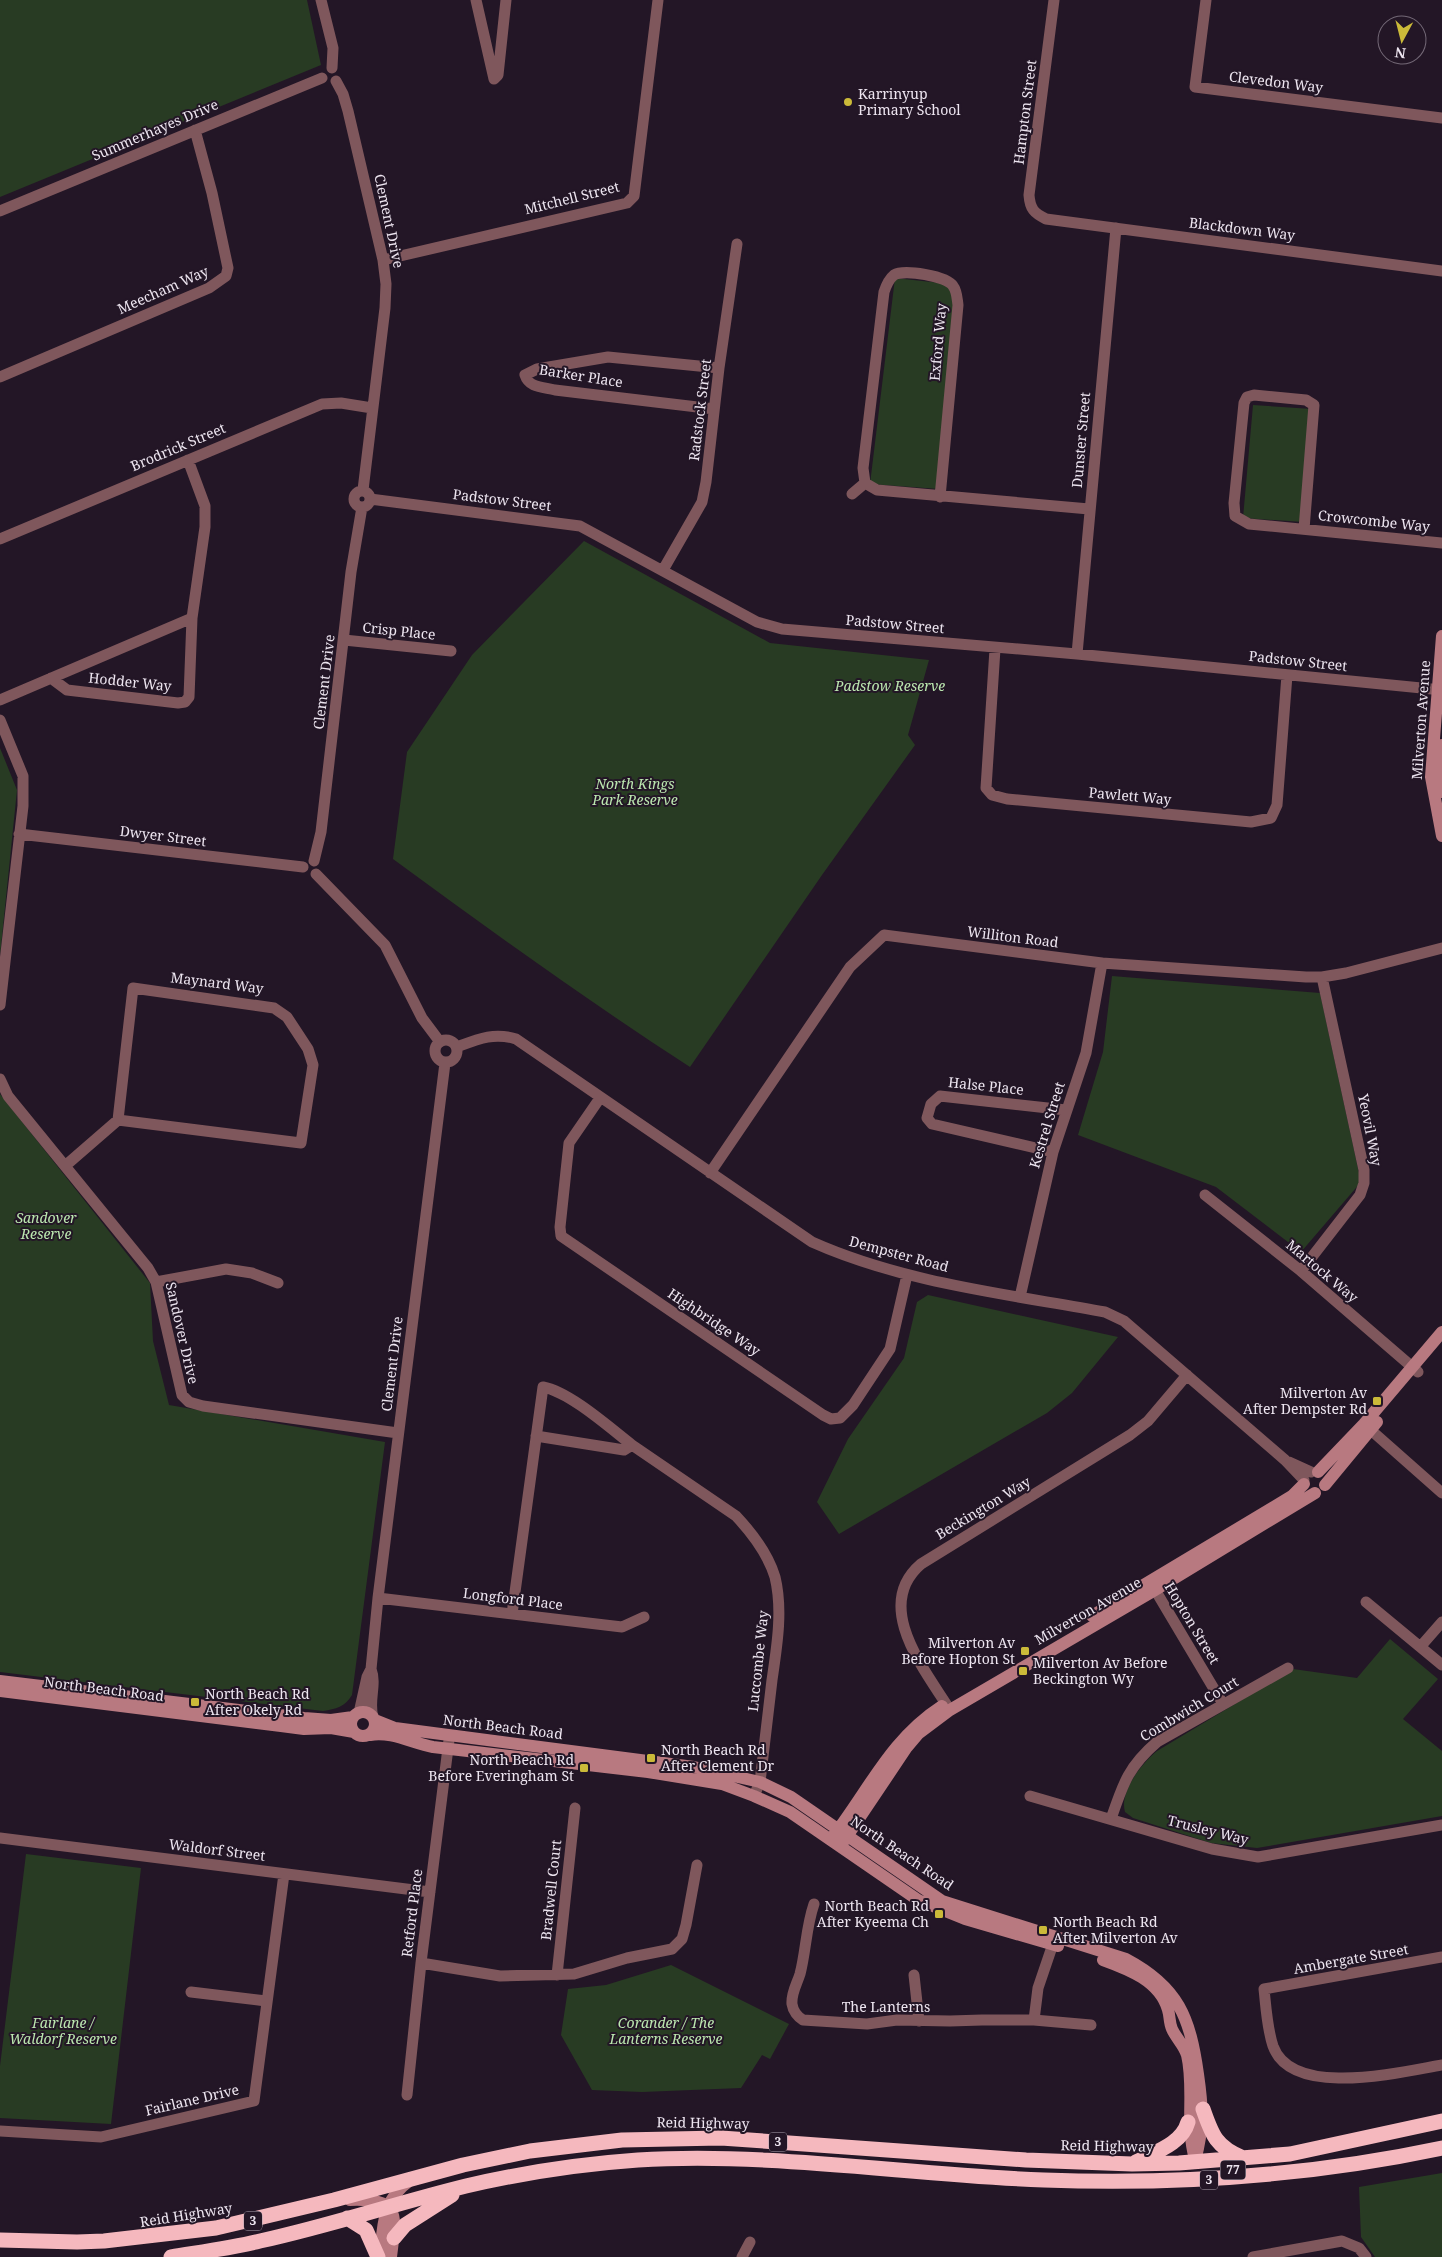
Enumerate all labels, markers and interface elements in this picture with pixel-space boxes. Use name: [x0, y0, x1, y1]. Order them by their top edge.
north arrow: [1377, 15, 1427, 65]
text: N: [1394, 43, 1407, 64]
street label: Hampton Street: [1009, 58, 1040, 165]
street label: Clevedon Way: [1228, 66, 1324, 97]
place label: Karrinyup Primary School: [858, 84, 961, 119]
street label: Summerhayes Drive: [89, 94, 221, 165]
marker: Karrinyup Primary School: [842, 96, 854, 108]
street label: Clement Drive: [370, 172, 409, 270]
street label: Mitchell Street: [522, 177, 621, 218]
street label: Blackdown Way: [1188, 213, 1296, 244]
street label: Meecham Way: [114, 261, 211, 318]
street label: Exford Way: [925, 302, 950, 382]
street label: Radstock Street: [684, 358, 715, 462]
street label: Barker Place: [538, 360, 624, 391]
street label: Dunster Street: [1067, 391, 1094, 489]
street label: Brodrick Street: [127, 418, 228, 475]
street label: Padstow Street: [452, 484, 552, 515]
street label: Crowcombe Way: [1317, 505, 1431, 536]
street label: Padstow Street: [845, 610, 945, 637]
street label: Crisp Place: [362, 617, 436, 644]
street label: Clement Drive: [308, 633, 339, 731]
street label: Padstow Street: [1248, 646, 1348, 675]
street label: Milverton Avenue: [1407, 660, 1434, 780]
street label: Hodder Way: [88, 668, 173, 695]
park label: Padstow Reserve: [834, 676, 945, 695]
park label: North Kings Park Reserve: [591, 774, 678, 809]
street label: Pawlett Way: [1088, 782, 1172, 809]
street label: Dwyer Street: [119, 821, 207, 850]
street label: Williton Road: [966, 921, 1060, 952]
street label: Maynard Way: [169, 967, 265, 998]
street label: Halse Place: [947, 1072, 1025, 1099]
street label: Kestrel Street: [1024, 1079, 1069, 1170]
street label: Yeovil Way: [1354, 1091, 1387, 1168]
park label: Sandover Reserve: [15, 1208, 77, 1243]
street label: Dempster Road: [847, 1231, 951, 1276]
street label: Martock Way: [1282, 1235, 1362, 1306]
street label: Sandover Drive: [162, 1280, 203, 1386]
street label: Highbridge Way: [664, 1283, 764, 1360]
street label: Clement Drive: [376, 1315, 407, 1413]
place label: Milverton Av After Dempster Rd: [1243, 1383, 1368, 1418]
marker: Milverton Av After Dempster Rd: [1371, 1395, 1383, 1407]
street label: Beckington Way: [932, 1472, 1034, 1543]
street label: Milverton Avenue: [1031, 1572, 1144, 1649]
street label: Hopton Street: [1160, 1578, 1224, 1667]
street label: Longford Place: [462, 1583, 564, 1614]
street label: Luccombe Way: [743, 1609, 772, 1712]
place label: Milverton Av Before Hopton St: [901, 1633, 1016, 1668]
marker: Milverton Av Before Hopton St: [1019, 1645, 1031, 1657]
place label: Milverton Av Before Beckington Wy: [1033, 1653, 1168, 1688]
marker: Milverton Av Before Beckington Wy: [1017, 1665, 1029, 1677]
street label: North Beach Road: [43, 1672, 165, 1705]
street label: Combwich Court: [1136, 1672, 1242, 1745]
place label: North Beach Rd After Okely Rd: [205, 1684, 310, 1719]
marker: North Beach Rd After Okely Rd: [189, 1696, 201, 1708]
street label: North Beach Road: [442, 1710, 564, 1743]
place label: North Beach Rd After Clement Dr: [661, 1740, 775, 1775]
place label: North Beach Rd Before Everingham St: [428, 1750, 574, 1785]
marker: North Beach Rd After Clement Dr: [645, 1752, 657, 1764]
marker: North Beach Rd Before Everingham St: [578, 1762, 590, 1774]
street label: Trusley Way: [1166, 1810, 1251, 1849]
street label: North Beach Road: [847, 1811, 958, 1894]
street label: Waldorf Street: [168, 1834, 266, 1865]
street label: Bradwell Court: [536, 1839, 565, 1941]
street label: Retford Place: [397, 1868, 426, 1958]
place label: North Beach Rd After Kyeema Ch: [817, 1896, 929, 1931]
marker: North Beach Rd After Kyeema Ch: [933, 1908, 945, 1920]
place label: North Beach Rd After Milverton Av: [1053, 1912, 1179, 1947]
marker: North Beach Rd After Milverton Av: [1037, 1924, 1049, 1936]
street label: Ambergate Street: [1292, 1939, 1410, 1978]
street label: The Lanterns: [842, 1997, 930, 2016]
park label: Fairlane / Waldorf Reserve: [9, 2013, 117, 2048]
park label: Corander / The Lanterns Reserve: [609, 2013, 723, 2048]
street label: Fairlane Drive: [143, 2079, 241, 2120]
street label: Reid Highway: [656, 2112, 750, 2133]
road number: 3: [769, 2132, 787, 2152]
street label: Reid Highway: [1060, 2135, 1154, 2156]
road number: 77: [1220, 2160, 1246, 2180]
road number: 3: [1200, 2170, 1218, 2190]
street label: Reid Highway: [139, 2198, 233, 2231]
road number: 3: [244, 2212, 262, 2230]

